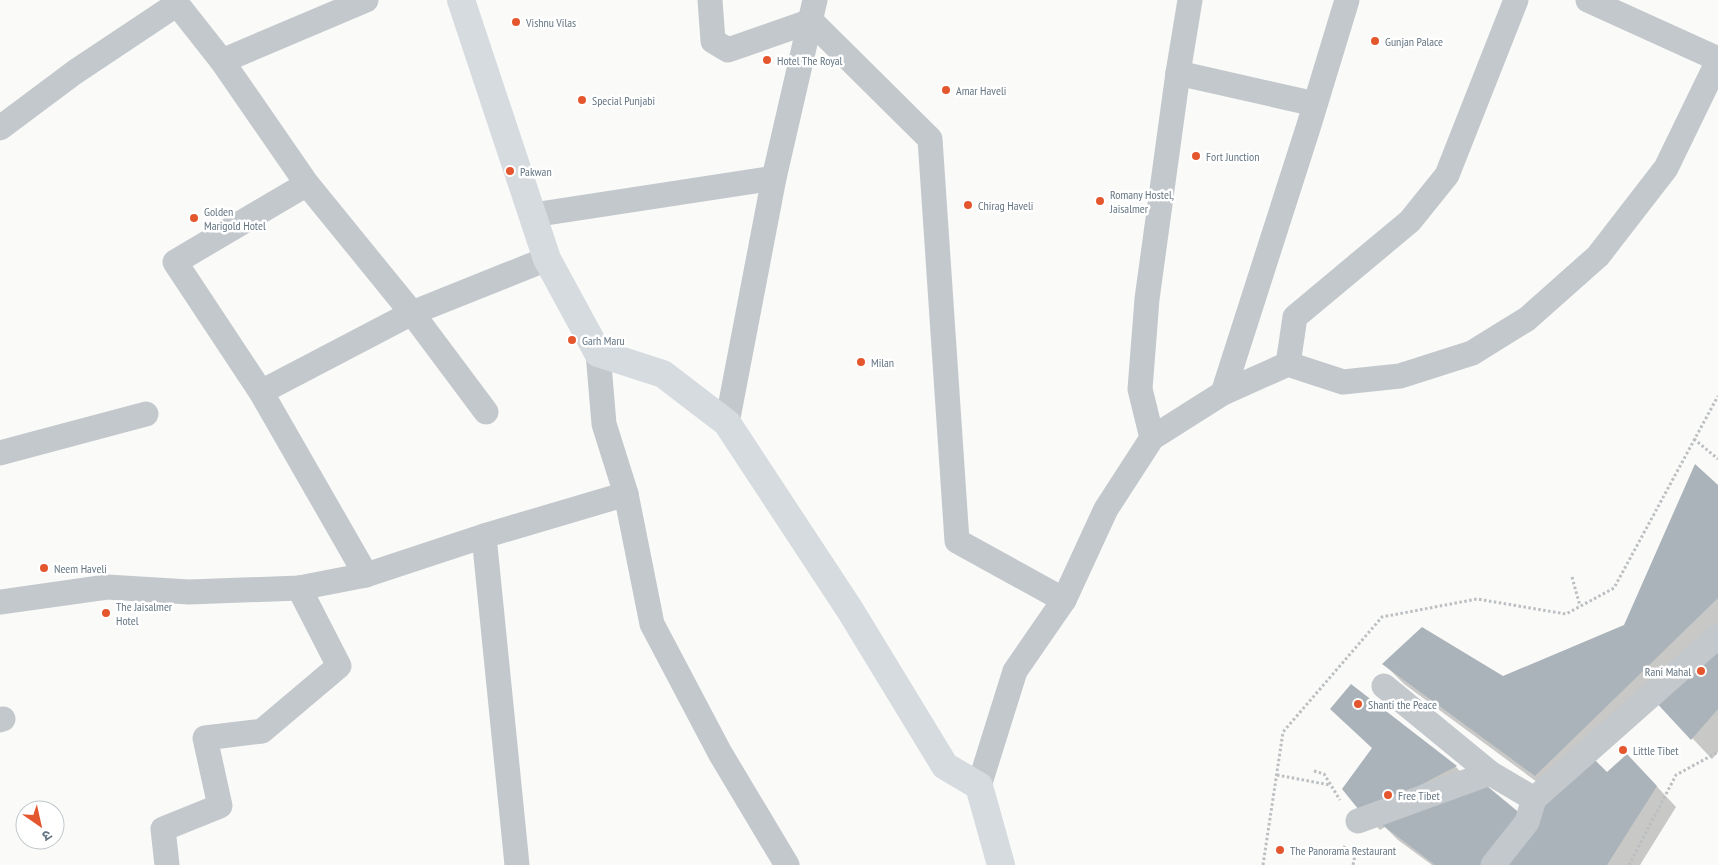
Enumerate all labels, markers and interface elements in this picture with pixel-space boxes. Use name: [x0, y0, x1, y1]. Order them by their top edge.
place label: Vishnu Vilas: [525, 15, 576, 30]
marker: Vishnu Vilas: [510, 16, 522, 28]
place label: Gunjan Palace: [1385, 34, 1443, 49]
marker: Gunjan Palace: [1369, 35, 1381, 47]
place label: Hotel The Royal: [777, 53, 843, 68]
marker: Hotel The Royal: [761, 54, 773, 66]
place label: Amar Haveli: [956, 83, 1006, 98]
marker: Amar Haveli: [940, 84, 952, 96]
place label: Special Punjabi: [592, 93, 655, 108]
marker: Special Punjabi: [576, 94, 588, 106]
place label: Fort Junction: [1206, 149, 1260, 164]
marker: Fort Junction: [1190, 150, 1202, 162]
place label: Pakwan: [520, 164, 552, 179]
marker: Pakwan: [504, 165, 516, 177]
place label: Romany Hostel, Jaisalmer: [1109, 187, 1174, 216]
marker: Romany Hostel, Jaisalmer: [1094, 195, 1106, 207]
place label: Chirag Haveli: [978, 198, 1033, 213]
marker: Chirag Haveli: [962, 199, 974, 211]
place label: Golden Marigold Hotel: [204, 204, 266, 233]
marker: Golden Marigold Hotel: [188, 212, 200, 224]
place label: Garh Maru: [582, 333, 625, 348]
marker: Garh Maru: [566, 334, 578, 346]
place label: Milan: [871, 355, 894, 370]
marker: Milan: [855, 356, 867, 368]
place label: Neem Haveli: [54, 561, 107, 576]
marker: Neem Haveli: [38, 562, 50, 574]
place label: The Jaisalmer Hotel: [116, 599, 173, 628]
marker: The Jaisalmer Hotel: [100, 607, 112, 619]
place label: Rani Mahal: [1645, 664, 1691, 679]
marker: Rani Mahal: [1695, 665, 1707, 677]
place label: Shanti the Peace: [1368, 697, 1437, 712]
marker: Shanti the Peace: [1352, 698, 1364, 710]
place label: Little Tibet: [1633, 743, 1679, 758]
marker: Little Tibet: [1617, 744, 1629, 756]
place label: Free Tibet: [1398, 788, 1440, 803]
marker: Free Tibet: [1382, 789, 1394, 801]
north arrow: [15, 800, 65, 850]
text: उ: [38, 826, 56, 846]
place label: The Panorama Restaurant: [1290, 843, 1397, 858]
marker: The Panorama Restaurant: [1274, 844, 1286, 856]

